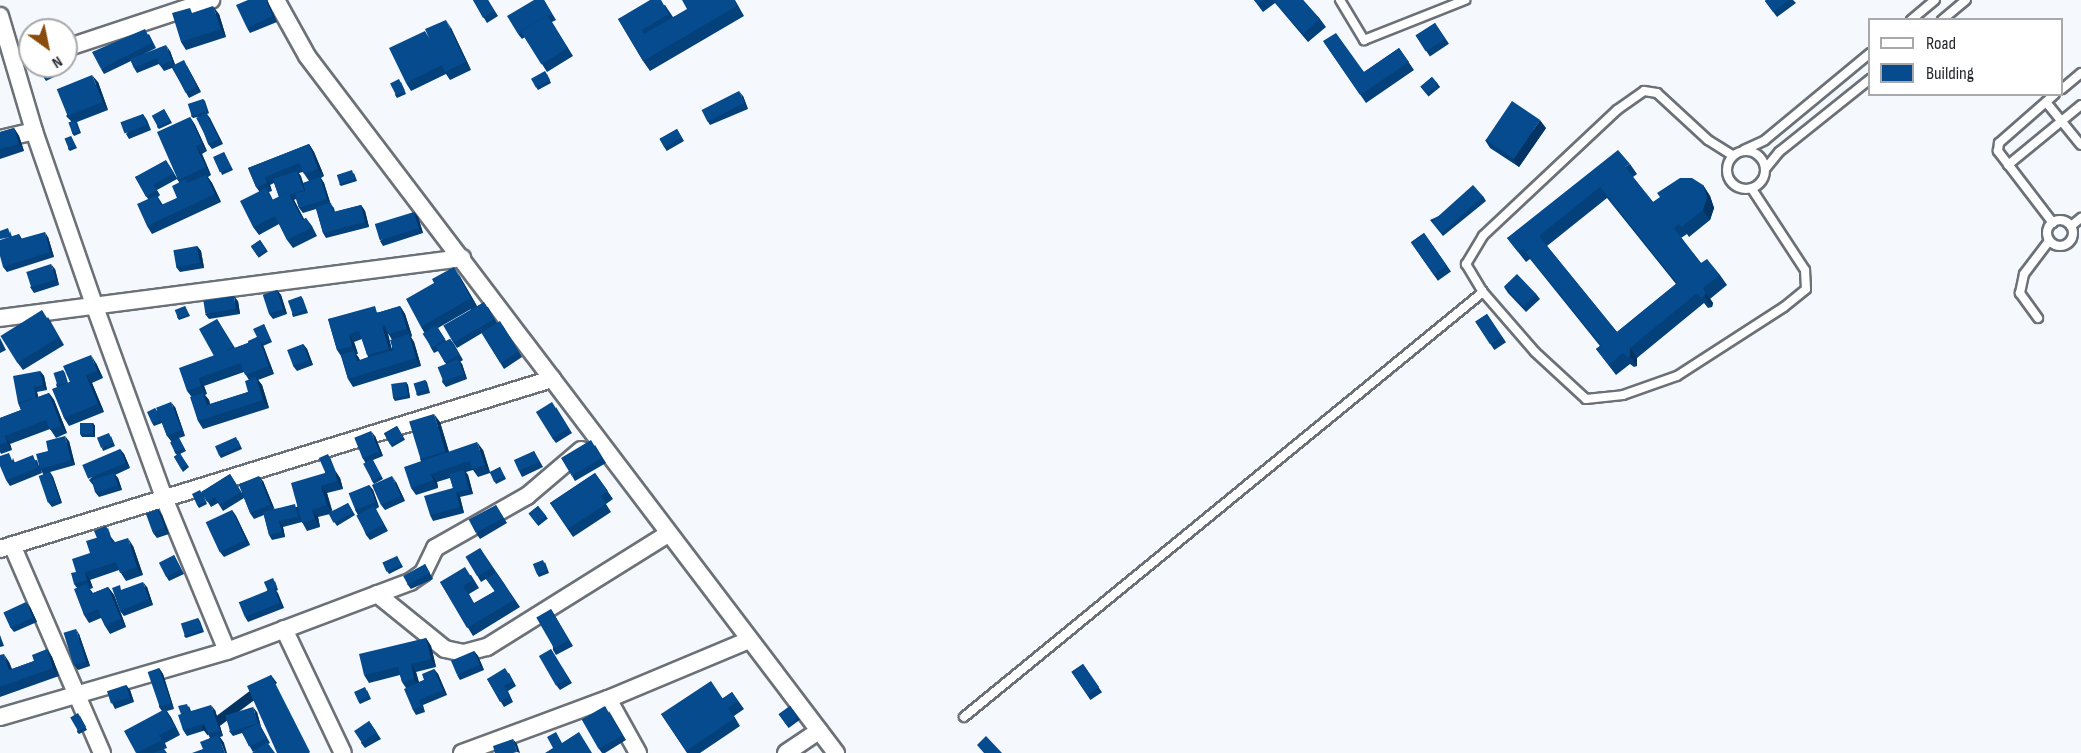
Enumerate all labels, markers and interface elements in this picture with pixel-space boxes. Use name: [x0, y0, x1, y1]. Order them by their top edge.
north arrow: [18, 18, 78, 78]
legend: [1868, 18, 2063, 96]
text: Road: [1926, 33, 1956, 54]
text: N: [48, 52, 66, 72]
text: Building: [1926, 63, 1974, 84]

